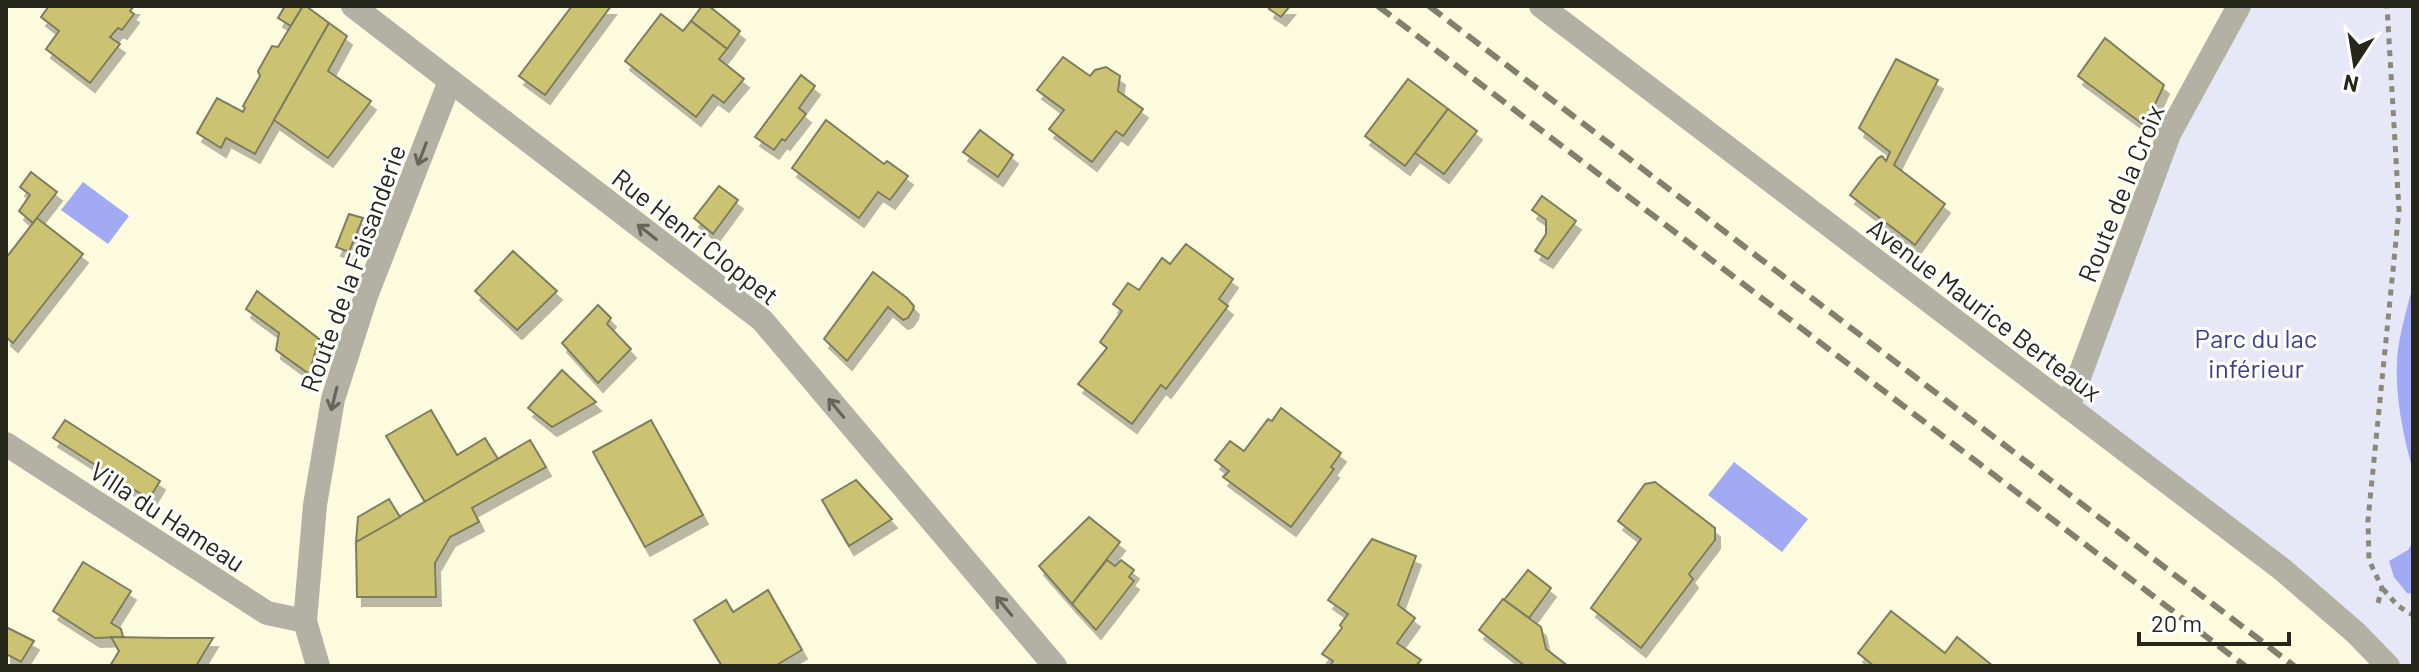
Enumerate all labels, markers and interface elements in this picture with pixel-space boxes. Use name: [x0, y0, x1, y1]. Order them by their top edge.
north arrow: [2315, 24, 2395, 104]
text: N: [2341, 70, 2360, 99]
street label: Route de la Croix: [2070, 100, 2170, 286]
street label: Route de la Faisanderie: [293, 140, 411, 396]
one-way arrow: [414, 141, 428, 166]
street label: Rue Henri Cloppet: [607, 161, 785, 311]
street label: Avenue Maurice Berteaux: [1862, 211, 2108, 407]
one-way arrow: [637, 223, 658, 241]
park label: Parc du lac inférieur: [2195, 322, 2317, 383]
one-way arrow: [326, 385, 341, 411]
one-way arrow: [827, 398, 845, 419]
street label: Villa du Hameau: [85, 454, 251, 578]
scale bar: [2139, 596, 2289, 646]
one-way arrow: [995, 597, 1013, 617]
text: 20 m: [2151, 608, 2202, 637]

